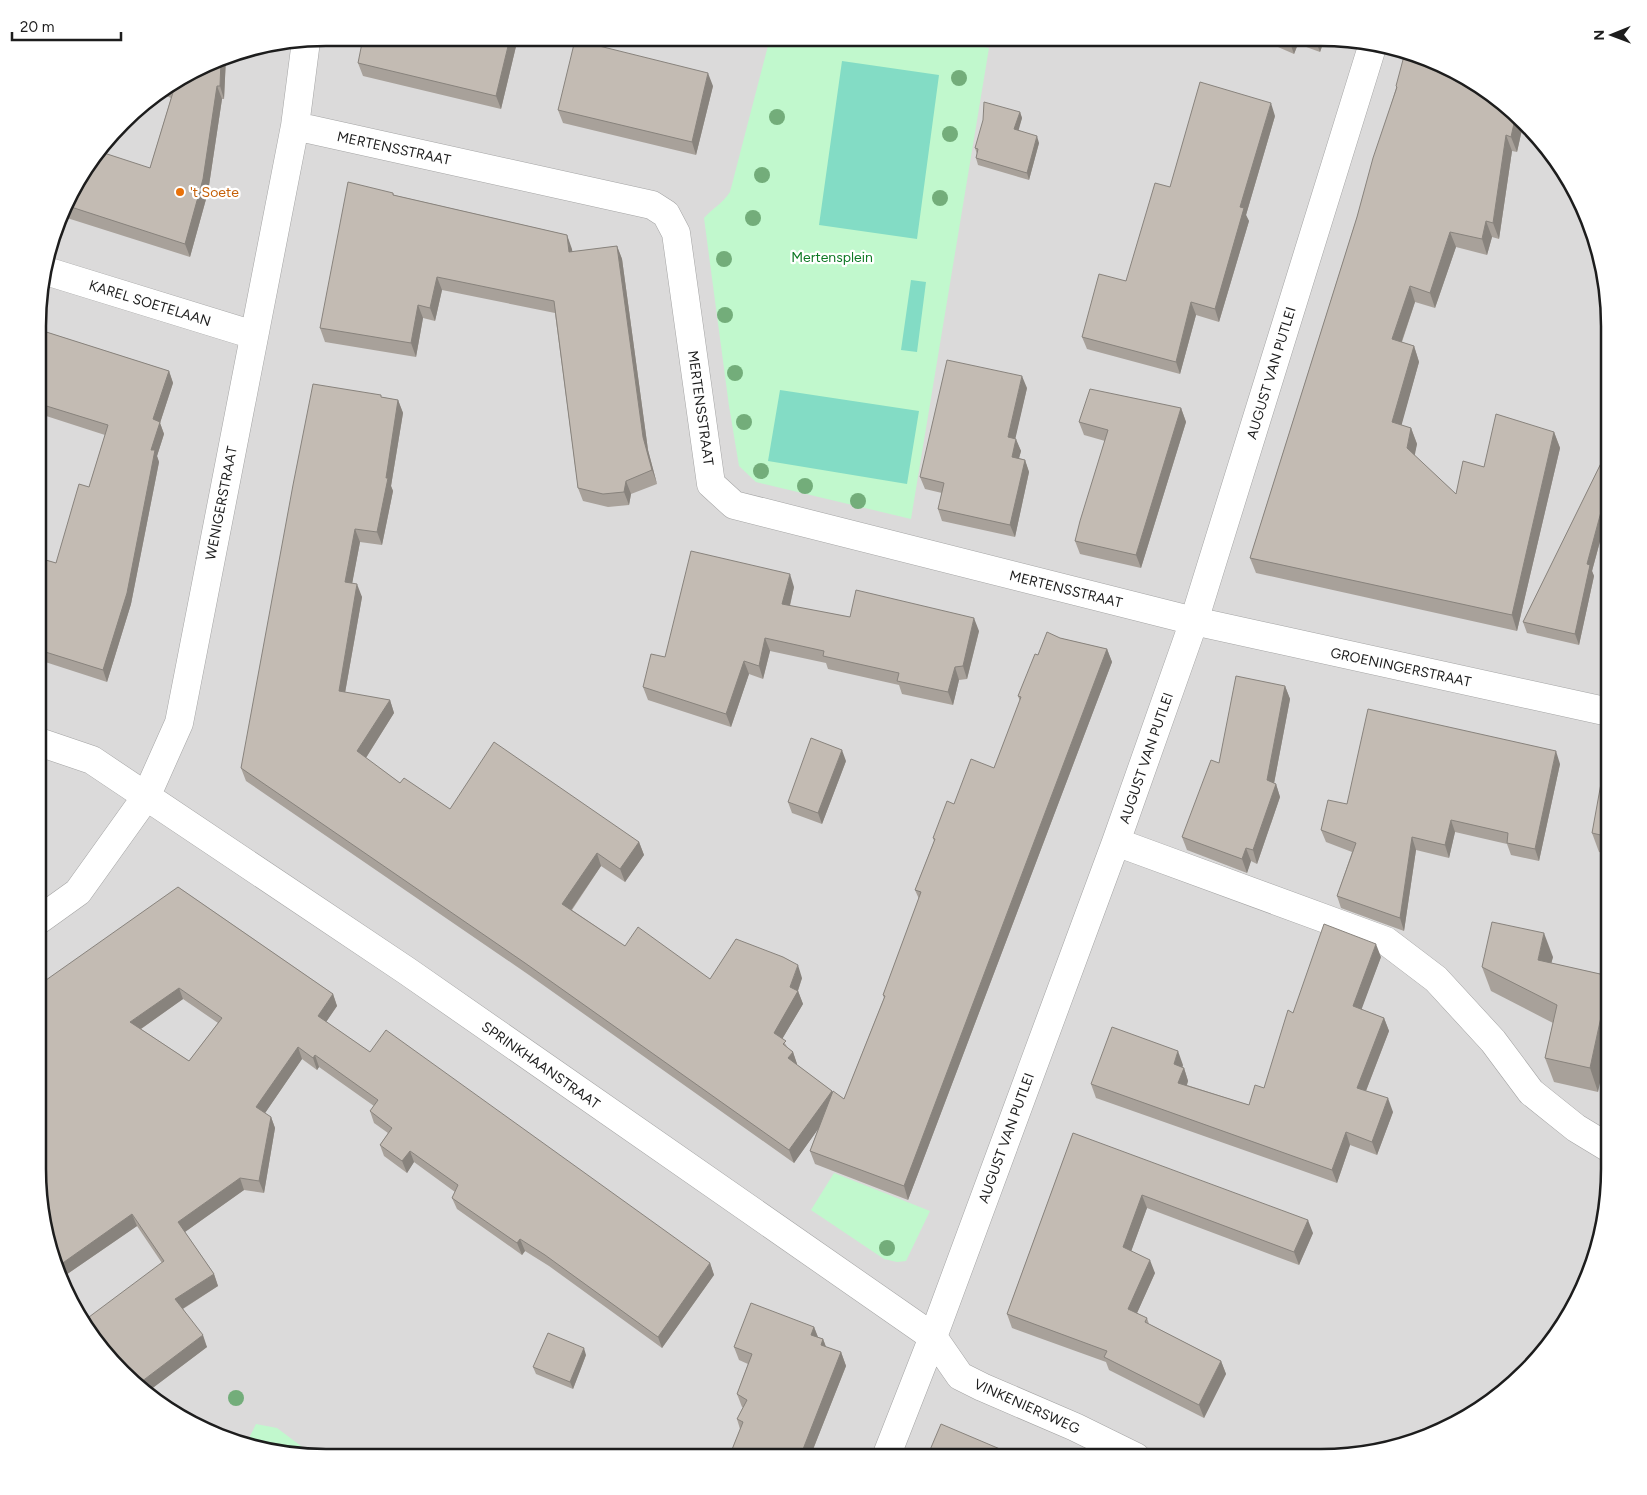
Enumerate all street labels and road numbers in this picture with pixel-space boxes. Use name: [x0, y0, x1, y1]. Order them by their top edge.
street label: MERTENSSTRAAT: [335, 128, 453, 169]
street label: KAREL SOETELAAN: [87, 277, 213, 330]
street label: AUGUST VAN PUTLEI: [1243, 305, 1300, 441]
street label: MERTENSSTRAAT: [684, 349, 717, 467]
street label: WENIGERSTRAAT: [202, 444, 241, 561]
street label: MERTENSSTRAAT: [1008, 567, 1124, 612]
street label: GROENINGERSTRAAT: [1329, 644, 1473, 691]
street label: AUGUST VAN PUTLEI: [1116, 690, 1177, 826]
street label: SPRINKHAANSTRAAT: [478, 1018, 603, 1113]
street label: AUGUST VAN PUTLEI: [975, 1071, 1038, 1206]
street label: VINKENIERSWEG: [971, 1376, 1083, 1438]

